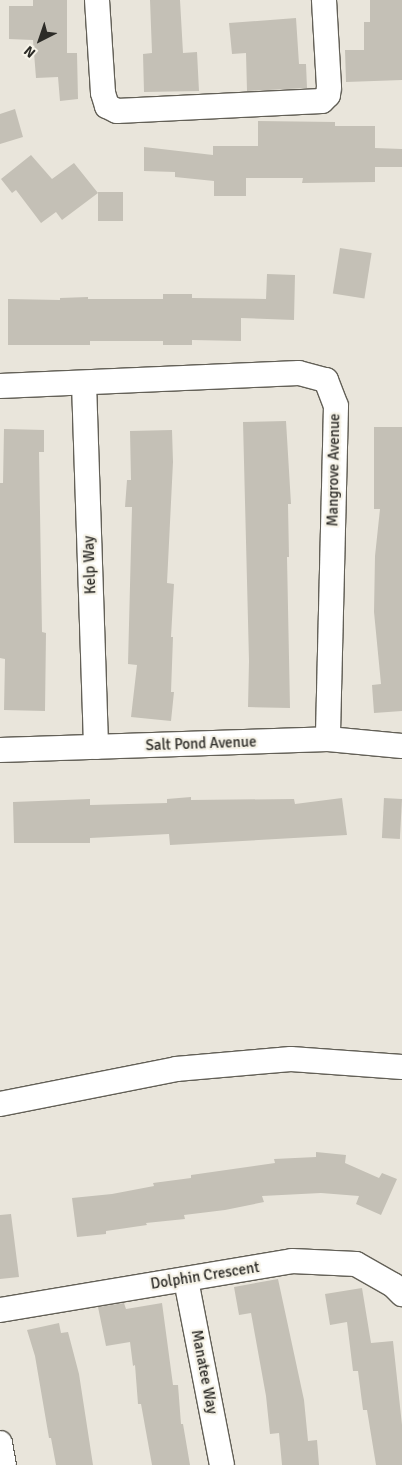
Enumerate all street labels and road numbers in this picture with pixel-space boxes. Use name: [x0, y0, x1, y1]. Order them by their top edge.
street label: Mangrove Avenue: [324, 413, 344, 527]
street label: Kelp Way: [80, 535, 100, 595]
street label: Salt Pond Avenue: [145, 733, 257, 755]
street label: Dolphin Crescent: [149, 1259, 261, 1293]
street label: Manatee Way: [187, 1328, 221, 1416]

